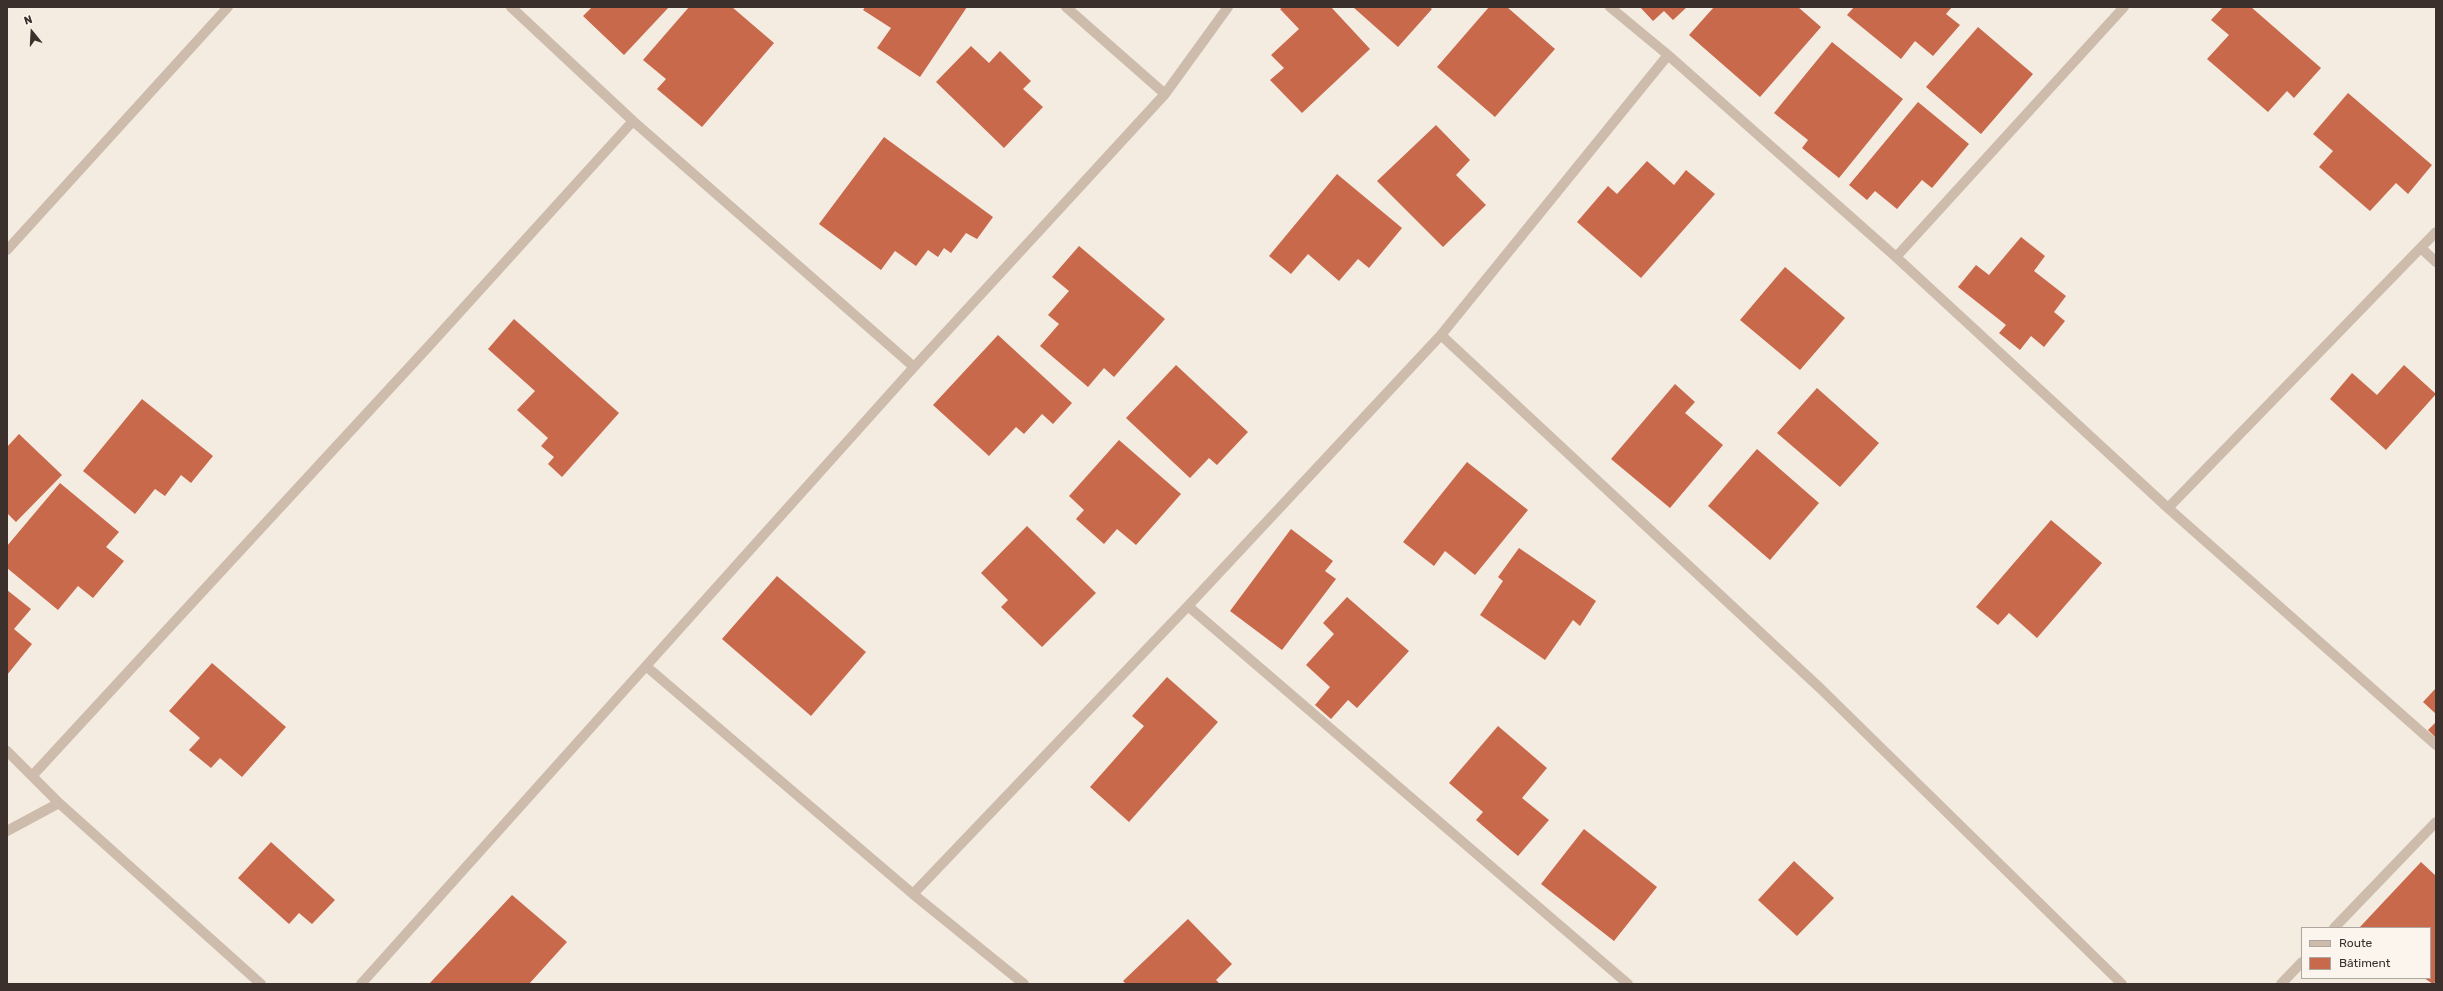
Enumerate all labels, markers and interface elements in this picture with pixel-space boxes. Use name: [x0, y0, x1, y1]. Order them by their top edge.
north arrow: [12, 12, 52, 52]
text: N: [22, 13, 34, 28]
legend: [2301, 927, 2431, 979]
text: Route: [2339, 936, 2372, 950]
text: Bâtiment: [2339, 956, 2390, 970]

